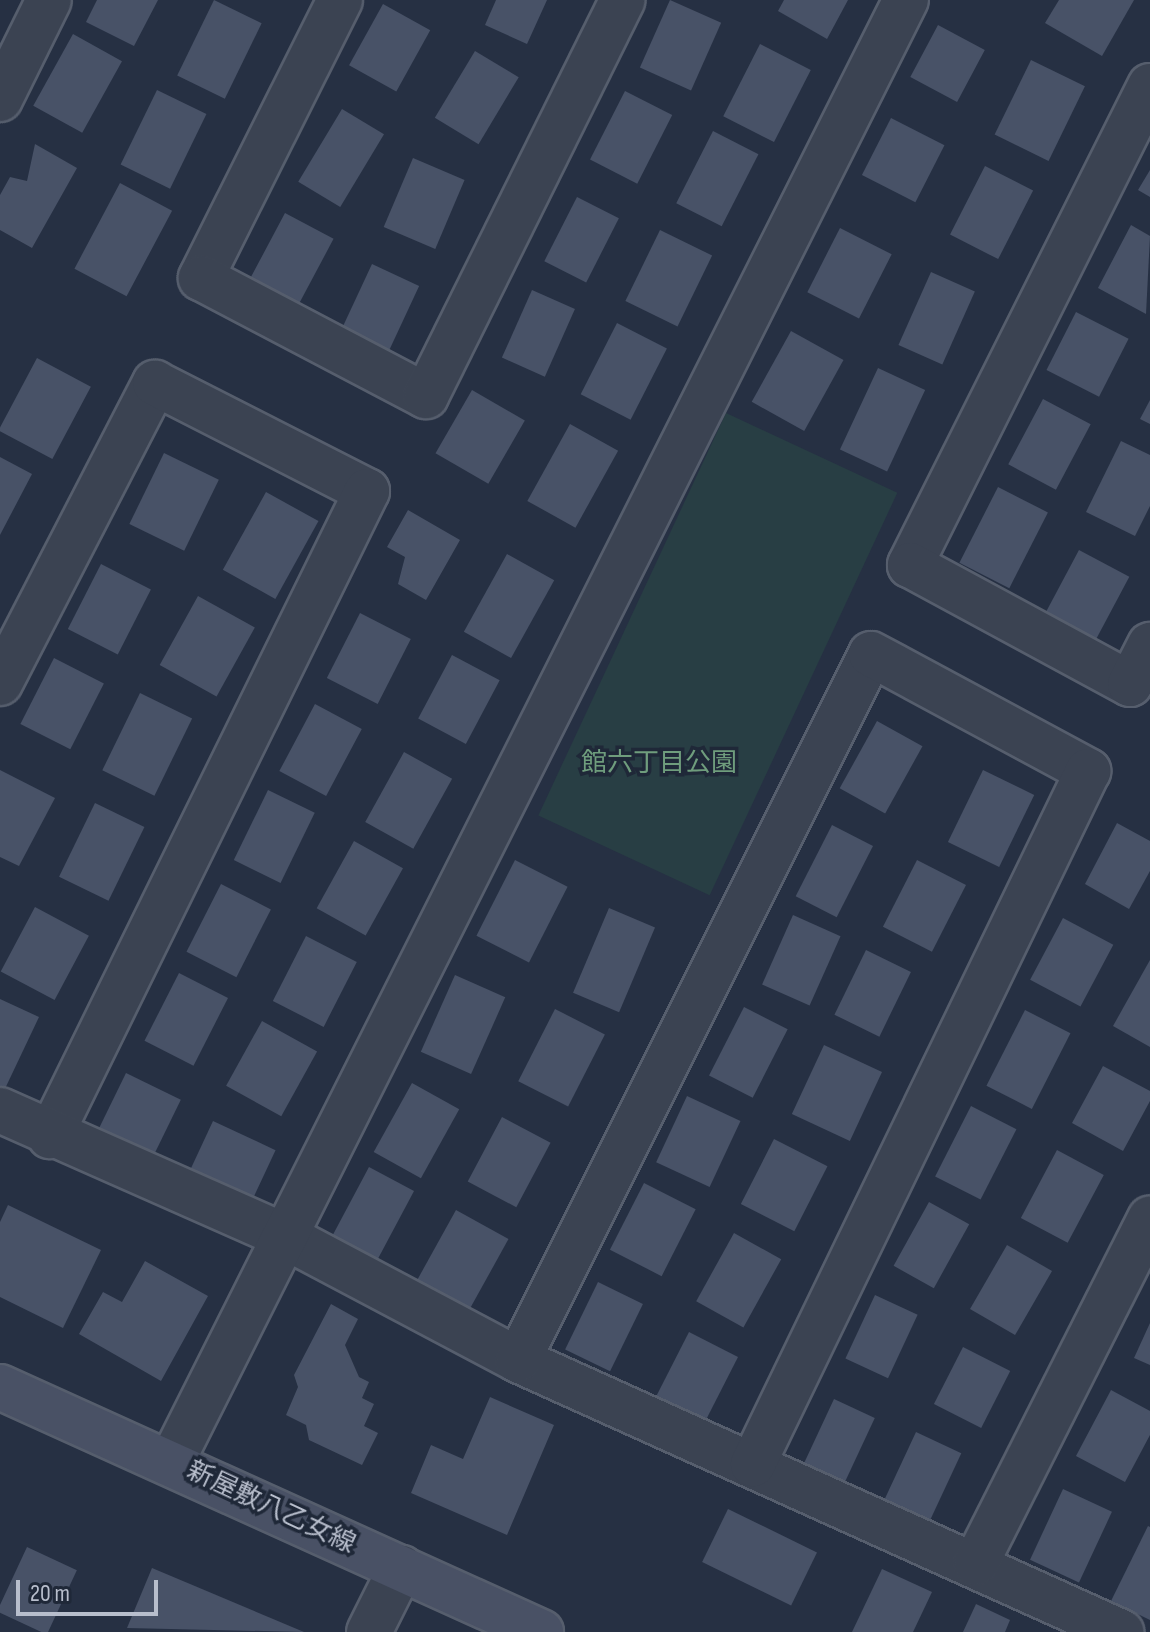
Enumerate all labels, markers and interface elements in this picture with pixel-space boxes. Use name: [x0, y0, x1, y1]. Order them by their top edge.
park label: 館六丁目公園: [581, 748, 737, 780]
street label: 新屋敷八乙女線: [182, 1455, 360, 1561]
scale bar: [20, 1564, 162, 1614]
text: 20 m: [30, 1579, 70, 1608]

